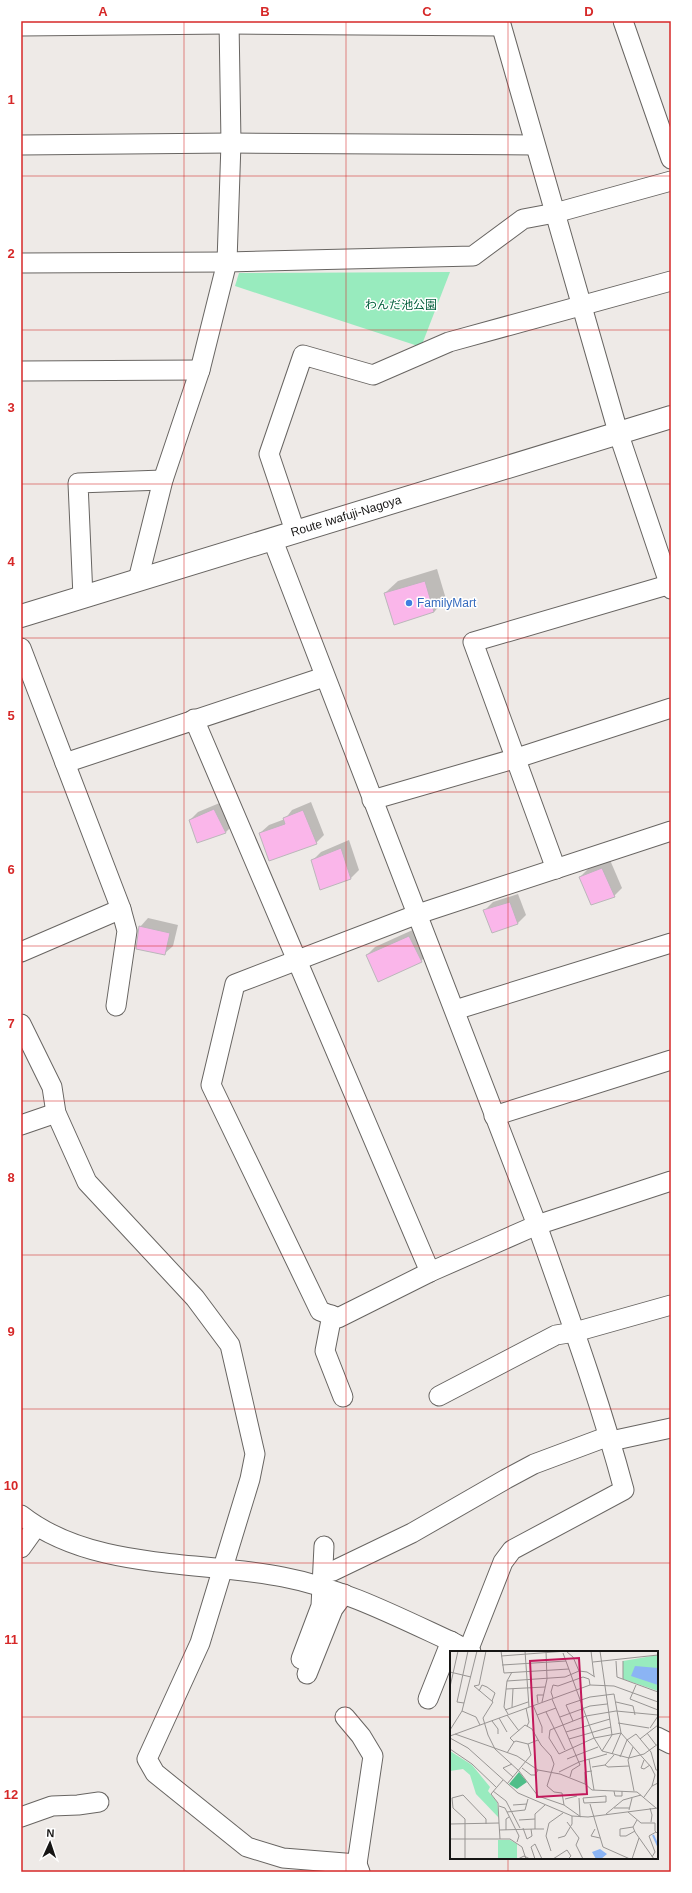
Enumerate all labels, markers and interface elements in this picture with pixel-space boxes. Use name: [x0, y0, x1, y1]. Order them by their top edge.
text: A: [98, 4, 108, 19]
text: B: [260, 4, 270, 19]
text: C: [422, 4, 432, 19]
text: D: [584, 4, 594, 19]
text: 1: [7, 92, 15, 107]
text: 2: [7, 246, 15, 261]
park label: わんだ池公園: [365, 298, 437, 312]
text: 3: [7, 400, 15, 415]
street label: Route Iwafuji-Nagoya: [289, 492, 403, 539]
text: 4: [7, 554, 15, 569]
place label: FamilyMart: [417, 596, 477, 610]
marker: FamilyMart: [404, 598, 414, 608]
text: 5: [7, 708, 15, 723]
text: 6: [7, 862, 15, 877]
text: 7: [7, 1016, 15, 1031]
text: 8: [7, 1170, 15, 1185]
text: 9: [7, 1324, 15, 1339]
text: 10: [4, 1478, 18, 1493]
text: 11: [4, 1632, 18, 1647]
inset map: [450, 1651, 658, 1859]
text: 12: [4, 1787, 18, 1802]
north arrow: [30, 1823, 70, 1863]
text: N: [46, 1827, 55, 1839]

